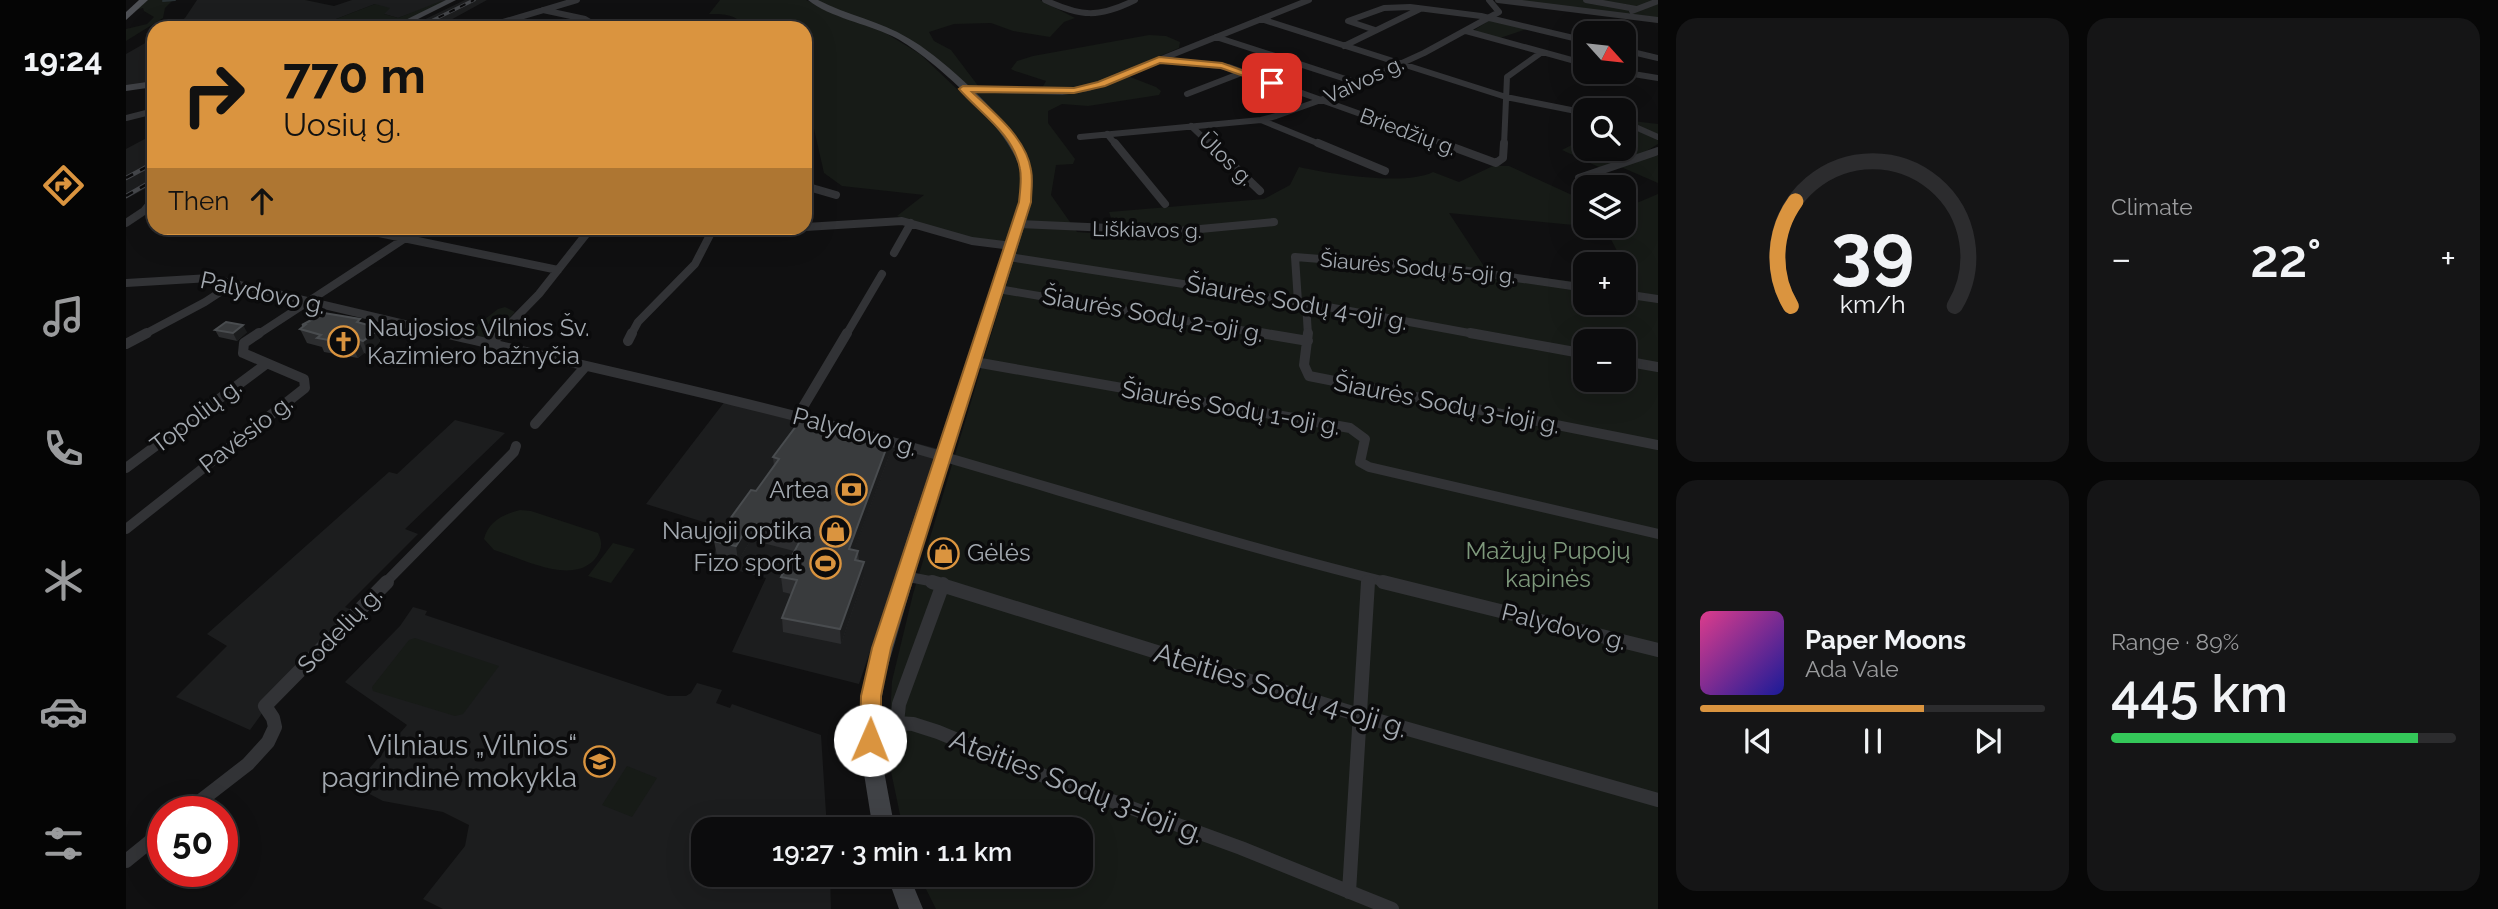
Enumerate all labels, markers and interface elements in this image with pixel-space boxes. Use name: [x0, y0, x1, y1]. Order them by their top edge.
north arrow: [1573, 21, 1636, 84]
map controls: [1573, 21, 1636, 392]
text: 19:24: [24, 41, 102, 78]
text: 770 m: [283, 47, 426, 104]
icon: right: [168, 49, 259, 140]
street label: Vaivos g.: [1320, 50, 1408, 109]
pin: [1242, 53, 1302, 113]
icon: arrive: [1253, 64, 1291, 102]
button: search: [1573, 98, 1636, 161]
street label: Briedžių g.: [1356, 103, 1460, 161]
text: Uosių g.: [283, 106, 401, 143]
street label: Ūlos g.: [1194, 127, 1259, 191]
icon: directions: [39, 161, 88, 210]
button: layers: [1573, 175, 1636, 238]
icon: ahead: [243, 182, 281, 220]
text: Then: [168, 186, 229, 216]
text: Climate: [2111, 193, 2193, 220]
text: 39: [1831, 208, 1914, 293]
street label: Liškiavos g.: [1092, 216, 1202, 243]
text: 22°: [2250, 228, 2321, 289]
text: −: [2111, 236, 2131, 281]
text: +: [2440, 236, 2456, 281]
street label: Šiaurės Sodų 5-oji g.: [1319, 246, 1517, 289]
button: +: [1573, 252, 1636, 315]
street label: Palydovo g.: [198, 265, 328, 320]
street label: Šiaurės Sodų 4-oji g.: [1184, 268, 1410, 336]
street label: Šiaurės Sodų 2-oji g.: [1040, 280, 1266, 348]
text: km/h: [1840, 289, 1905, 319]
icon: music: [39, 292, 88, 341]
place label: Naujosios Vilnios Šv. Kazimiero bažnyčia: [367, 312, 590, 370]
church icon: Naujosios Vilnios Šv. Kazimiero bažnyčia: [327, 325, 361, 359]
button: −: [1573, 329, 1636, 392]
street label: Šiaurės Sodų 3-ioji g.: [1332, 366, 1563, 440]
street label: Topolių g.: [144, 372, 247, 459]
street label: Šiaurės Sodų 1-oji g.: [1119, 373, 1343, 441]
street label: Pavėsio g.: [193, 388, 298, 479]
street label: Palydovo g.: [790, 401, 920, 462]
icon: phone: [39, 424, 88, 473]
bank icon: Artea: [835, 473, 869, 507]
place label: Artea: [769, 475, 829, 504]
shop icon: Naujoji optika: [818, 514, 852, 548]
place label: Naujoji optika: [662, 516, 812, 545]
shop icon: Gėlės: [927, 536, 961, 570]
park label: Mažųjų Pupojų kapinės: [1465, 536, 1631, 593]
place label: Gėlės: [967, 538, 1030, 567]
sports icon: Fizo sport: [808, 546, 842, 580]
place label: Fizo sport: [694, 548, 802, 577]
icon: climate: [39, 556, 88, 605]
street label: Sodelių g.: [291, 580, 388, 679]
street label: Palydovo g.: [1499, 597, 1629, 656]
text: Paper Moons: [1805, 625, 1966, 655]
text: Range · 89%: [2111, 628, 2239, 655]
street label: Ateities Sodų 4-oji g.: [1150, 636, 1412, 745]
text: Ada Vale: [1805, 655, 1899, 682]
text: 445 km: [2111, 663, 2288, 724]
icon: car: [39, 687, 88, 736]
position arrow: [833, 703, 907, 777]
icon: previous: [1739, 722, 1777, 760]
icon: pause: [1854, 722, 1892, 760]
icon: next: [1969, 722, 2007, 760]
street label: Ateities Sodų 3-ioji g.: [945, 723, 1208, 850]
place label: Vilniaus „Vilnios“ pagrindinė mokykla: [321, 729, 577, 794]
school or university icon: Vilniaus „Vilnios“ pagrindinė mokykla: [583, 744, 617, 778]
speed limit sign: 50: [147, 796, 238, 887]
icon: filters: [39, 819, 88, 868]
text: 19:27 · 3 min · 1.1 km: [772, 837, 1012, 867]

